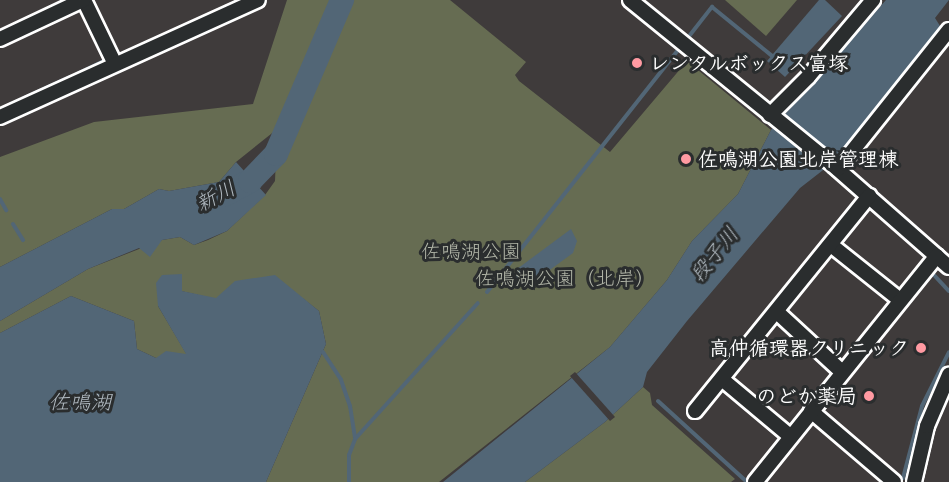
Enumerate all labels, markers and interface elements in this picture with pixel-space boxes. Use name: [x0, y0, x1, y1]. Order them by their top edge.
place label: レンタルボックス富塚: [649, 51, 849, 75]
marker: レンタルボックス富塚: [630, 56, 644, 70]
place label: 佐鳴湖公園北岸管理棟: [698, 147, 898, 171]
marker: 佐鳴湖公園北岸管理棟: [679, 152, 693, 166]
water label: 新川: [192, 176, 240, 218]
water label: 段子川: [685, 223, 745, 287]
park label: 佐鳴湖公園: [421, 239, 521, 263]
park label: 佐鳴湖公園（北岸）: [475, 266, 655, 290]
place label: 高仲循環器クリニック: [709, 336, 909, 360]
marker: 高仲循環器クリニック: [914, 341, 928, 355]
place label: のどか薬局: [757, 384, 857, 408]
marker: のどか薬局: [862, 389, 876, 403]
water label: 佐鳴湖: [49, 390, 111, 416]

